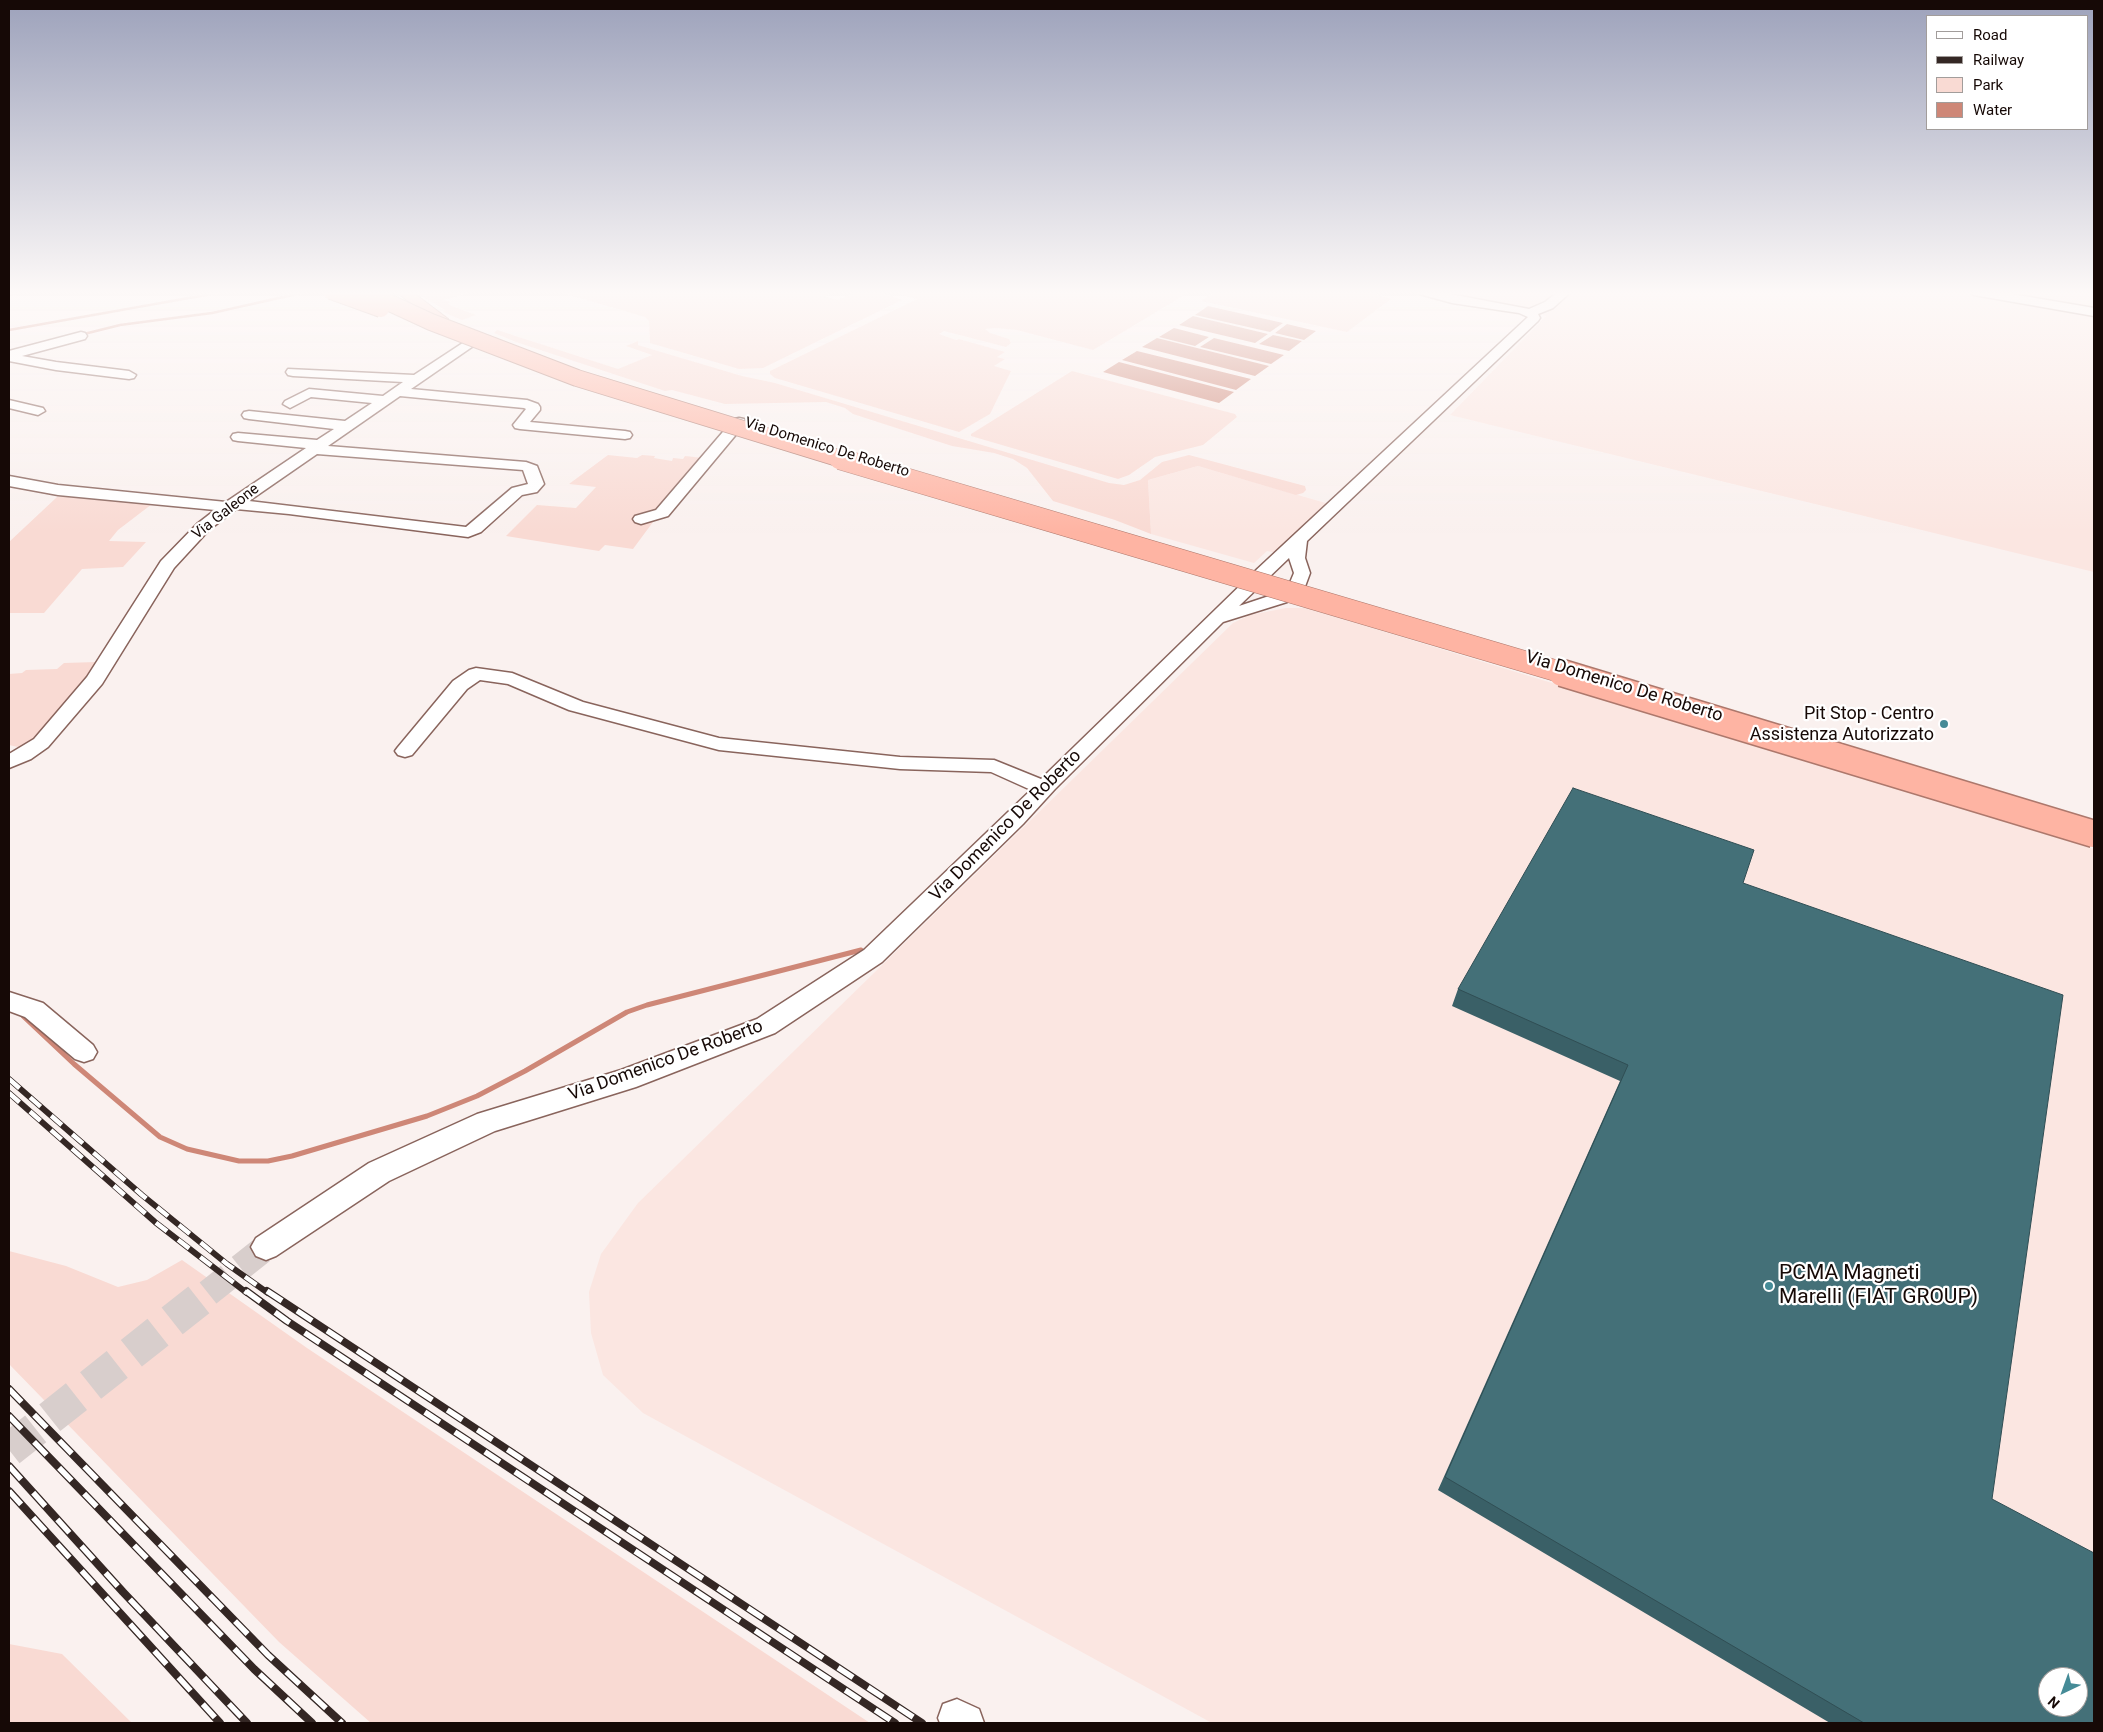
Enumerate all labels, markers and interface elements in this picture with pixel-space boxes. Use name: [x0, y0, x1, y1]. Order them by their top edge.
legend: [1926, 15, 2088, 130]
text: Road: [1973, 26, 2007, 44]
text: Railway: [1973, 51, 2024, 69]
text: Park: [1973, 76, 2003, 94]
text: Water: [1973, 101, 2012, 119]
street label: Via Domenico De Roberto: [743, 414, 911, 482]
street label: Via Galeone: [189, 480, 263, 544]
street label: Via Domenico De Roberto: [1523, 647, 1725, 727]
place label: Pit Stop - Centro Assistenza Autorizzato: [1750, 703, 1934, 746]
marker: Pit Stop - Centro Assistenza Autorizzato: [1938, 718, 1950, 730]
street label: Via Domenico De Roberto: [926, 746, 1086, 906]
street label: Via Domenico De Roberto: [566, 1016, 766, 1106]
place label: PCMA Magneti Marelli (FIAT GROUP): [1779, 1261, 1978, 1311]
marker: PCMA Magneti Marelli (FIAT GROUP): [1763, 1280, 1775, 1292]
north arrow: [2038, 1667, 2088, 1717]
text: N: [2045, 1693, 2063, 1712]

